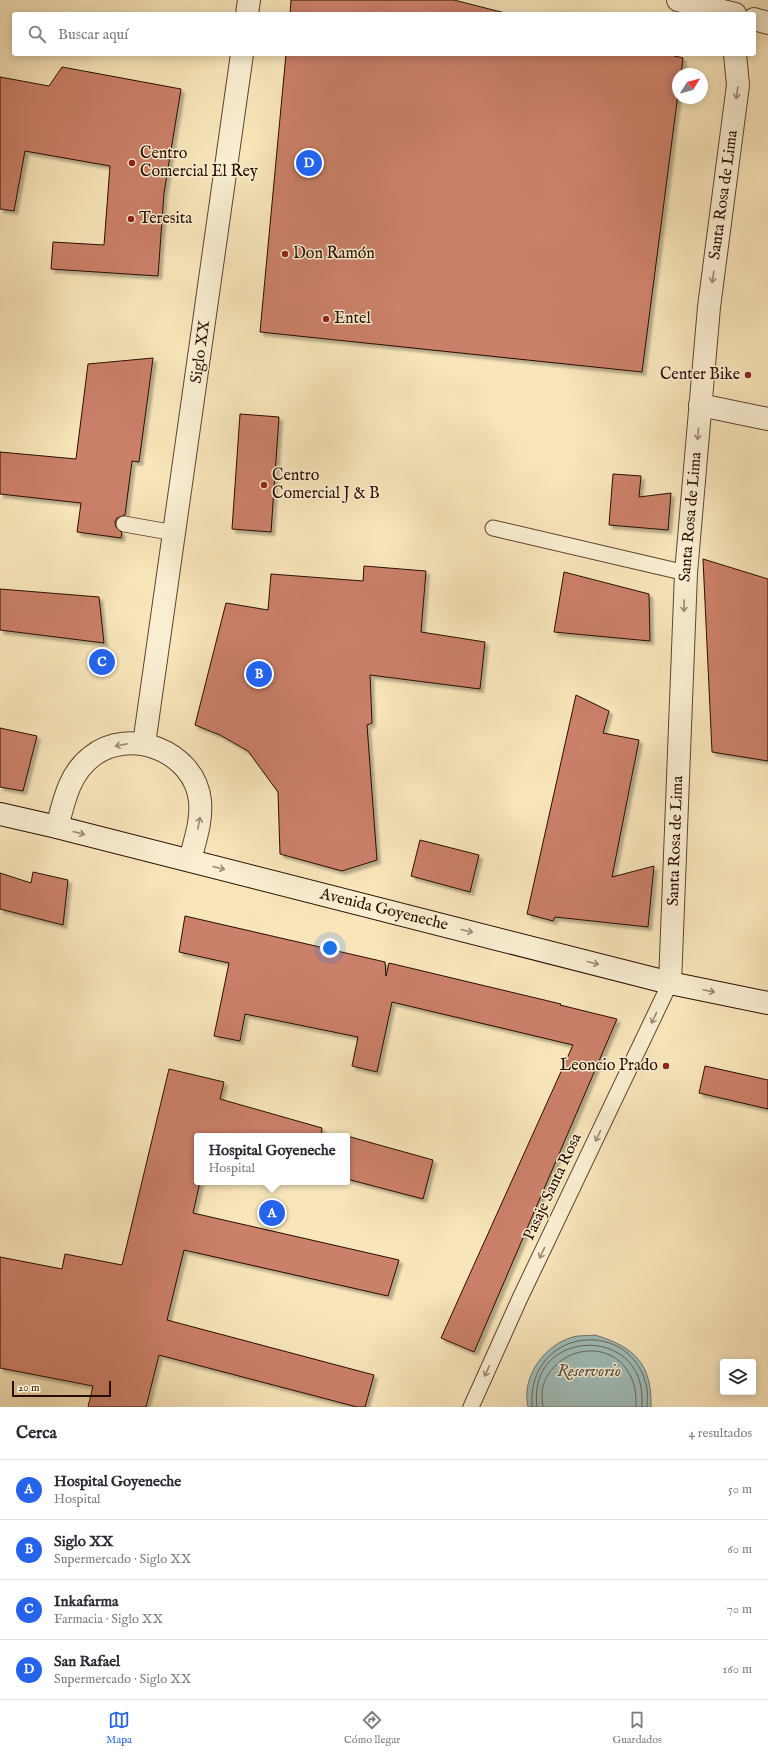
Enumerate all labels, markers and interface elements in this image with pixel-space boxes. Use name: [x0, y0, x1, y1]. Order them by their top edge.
search box: [12, 12, 756, 56]
icon: search: [26, 23, 48, 45]
text: Buscar aquí: [58, 25, 128, 44]
north arrow: [672, 68, 708, 104]
one-way arrow: [733, 86, 741, 99]
street label: Santa Rosa de Lima: [705, 129, 743, 261]
place label: Centro Comercial El Rey: [140, 144, 258, 182]
pin: D: [296, 148, 322, 178]
marker: Centro Comercial El Rey: [127, 158, 137, 168]
place label: Teresita: [139, 209, 192, 229]
marker: Teresita: [126, 214, 136, 224]
place label: Don Ramón: [293, 244, 375, 264]
marker: Don Ramón: [280, 249, 290, 259]
one-way arrow: [709, 270, 717, 283]
place label: Entel: [334, 309, 371, 329]
marker: Entel: [321, 314, 331, 324]
street label: Siglo XX: [187, 319, 215, 385]
place label: Center Bike: [660, 365, 740, 385]
marker: Center Bike: [743, 370, 753, 380]
one-way arrow: [694, 427, 701, 440]
street label: Santa Rosa de Lima: [675, 451, 707, 583]
place label: Centro Comercial J & B: [272, 466, 380, 504]
marker: Centro Comercial J & B: [259, 480, 269, 490]
one-way arrow: [681, 599, 688, 612]
pin: C: [89, 647, 115, 677]
pin: B: [246, 659, 272, 689]
one-way arrow: [115, 741, 128, 749]
street label: Santa Rosa de Lima: [664, 775, 688, 907]
one-way arrow: [195, 816, 203, 829]
one-way arrow: [72, 829, 85, 837]
one-way arrow: [212, 864, 225, 872]
street label: Avenida Goyeneche: [317, 884, 450, 936]
one-way arrow: [460, 927, 473, 935]
your location: [320, 938, 340, 958]
one-way arrow: [586, 960, 599, 967]
one-way arrow: [702, 987, 715, 995]
one-way arrow: [650, 1012, 657, 1024]
place label: Leoncio Prado: [560, 1056, 658, 1076]
marker: Leoncio Prado: [661, 1061, 671, 1071]
one-way arrow: [594, 1129, 601, 1141]
street label: Pasaje Santa Rosa: [519, 1130, 587, 1244]
popup: [194, 1133, 350, 1185]
text: Hospital Goyeneche: [208, 1141, 336, 1160]
text: Hospital: [208, 1160, 255, 1177]
pin: A: [259, 1198, 285, 1228]
one-way arrow: [538, 1247, 545, 1259]
map controls: [720, 1359, 756, 1395]
button: layers: [720, 1359, 756, 1395]
water label: Reservorio: [557, 1361, 621, 1382]
one-way arrow: [483, 1365, 490, 1377]
scale bar: [12, 1379, 111, 1398]
text: 20 m: [18, 1381, 39, 1395]
text: Cerca: [16, 1423, 57, 1444]
text: 4 resultados: [689, 1425, 752, 1442]
text: Hospital Goyeneche: [54, 1472, 181, 1491]
text: A: [25, 1481, 33, 1498]
text: 50 m: [728, 1481, 752, 1498]
text: Hospital: [54, 1491, 101, 1508]
text: Siglo XX: [54, 1532, 114, 1551]
text: B: [25, 1541, 33, 1558]
text: 60 m: [727, 1541, 752, 1558]
text: Supermercado · Siglo XX: [54, 1551, 191, 1568]
text: Inkafarma: [54, 1592, 118, 1611]
text: C: [24, 1601, 34, 1618]
text: 70 m: [727, 1601, 752, 1618]
text: Farmacia · Siglo XX: [54, 1611, 163, 1628]
text: San Rafael: [54, 1652, 120, 1671]
text: D: [24, 1661, 34, 1678]
text: 160 m: [722, 1661, 752, 1678]
text: Supermercado · Siglo XX: [54, 1671, 191, 1688]
tab: Mapa: [106, 1709, 132, 1747]
tab: Cómo llegar: [344, 1709, 400, 1747]
tab: Guardados: [612, 1709, 662, 1747]

